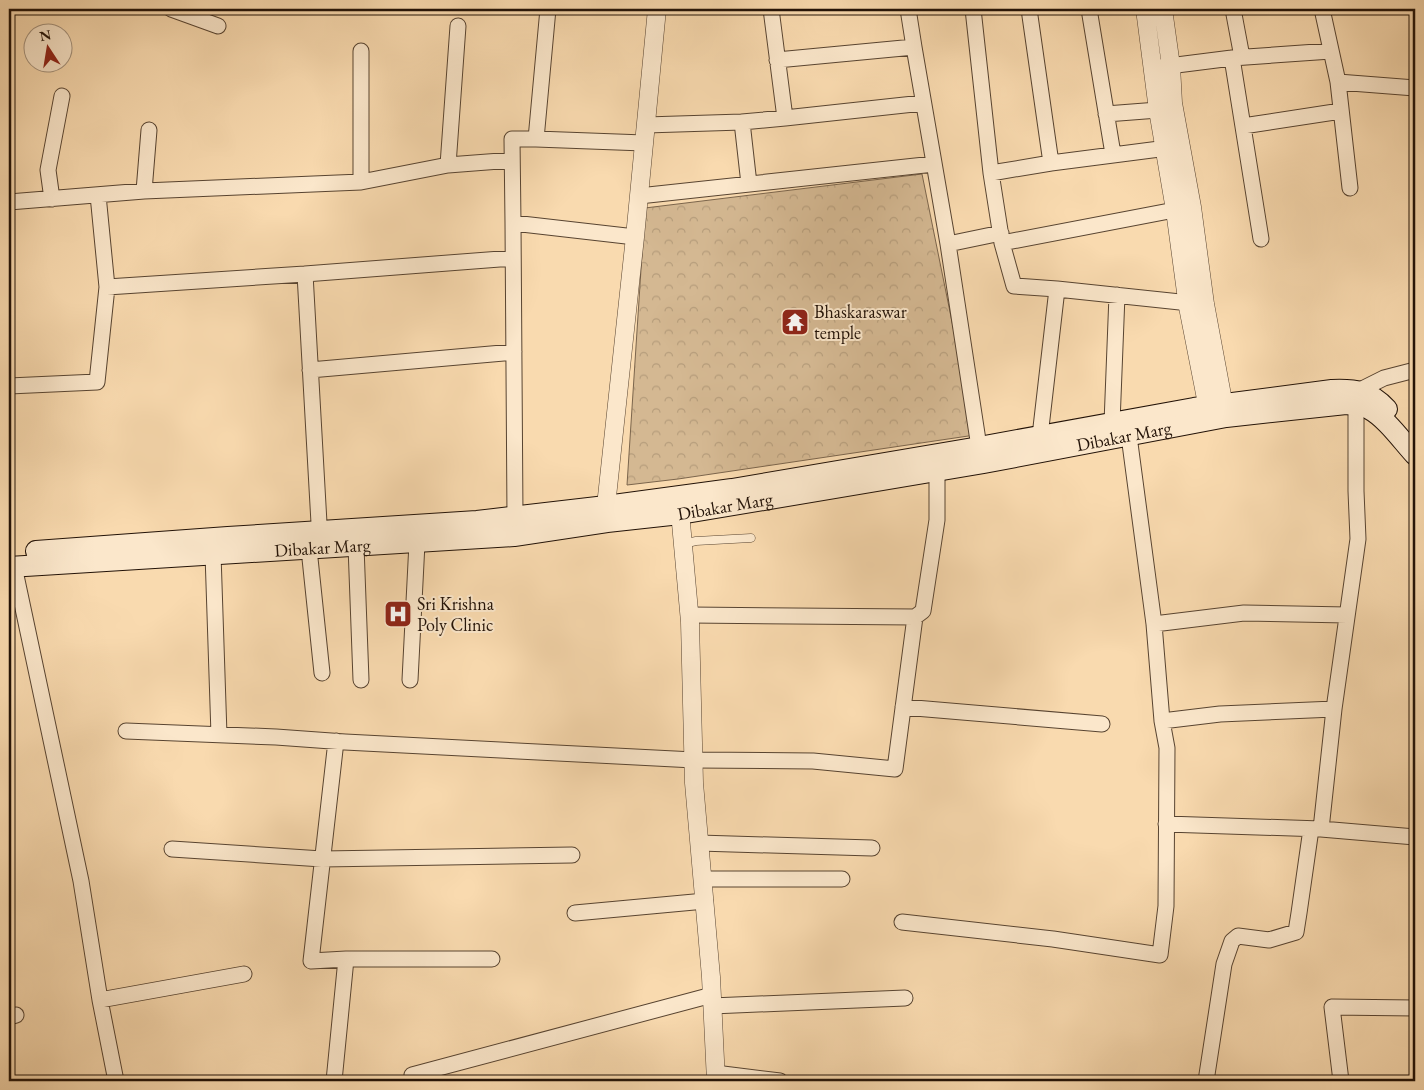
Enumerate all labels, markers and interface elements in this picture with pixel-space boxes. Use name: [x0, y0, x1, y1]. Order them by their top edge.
north arrow: [22, 22, 72, 72]
text: N: [38, 25, 53, 45]
place label: Bhaskaraswar temple: [814, 300, 907, 344]
temple icon: Bhaskaraswar temple: [780, 307, 810, 337]
street label: Dibakar Marg: [1074, 416, 1173, 456]
street label: Dibakar Marg: [675, 487, 774, 525]
street label: Dibakar Marg: [274, 533, 371, 562]
place label: Sri Krishna Poly Clinic: [417, 592, 495, 636]
hospital icon: Sri Krishna Poly Clinic: [383, 599, 413, 629]

